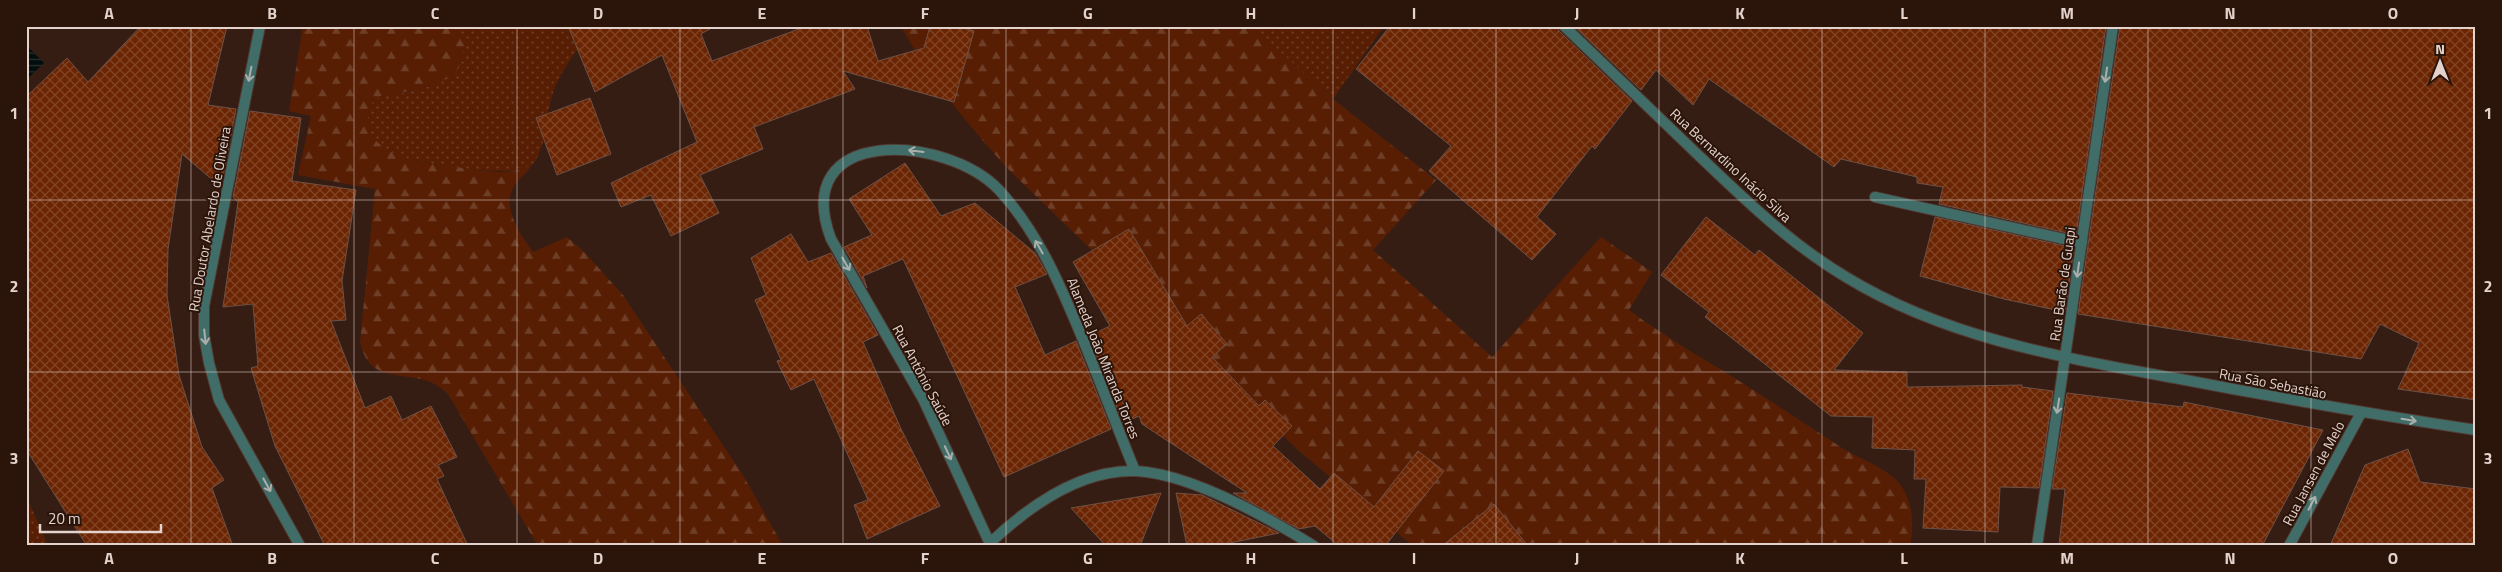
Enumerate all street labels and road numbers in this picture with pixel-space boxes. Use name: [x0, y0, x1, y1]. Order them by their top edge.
street label: Rua Bernardino Inácio Silva: [1666, 103, 1796, 227]
street label: Rua Doutor Abelardo de Oliveira: [182, 125, 236, 313]
street label: Rua Barão de Guapi: [2044, 226, 2080, 342]
street label: Alameda João Miranda Torres: [1062, 274, 1146, 442]
street label: Rua Antônio Saúde: [887, 321, 959, 429]
street label: Rua São Sebastião: [2217, 362, 2329, 404]
street label: Rua Jansen de Melo: [2277, 417, 2349, 529]

